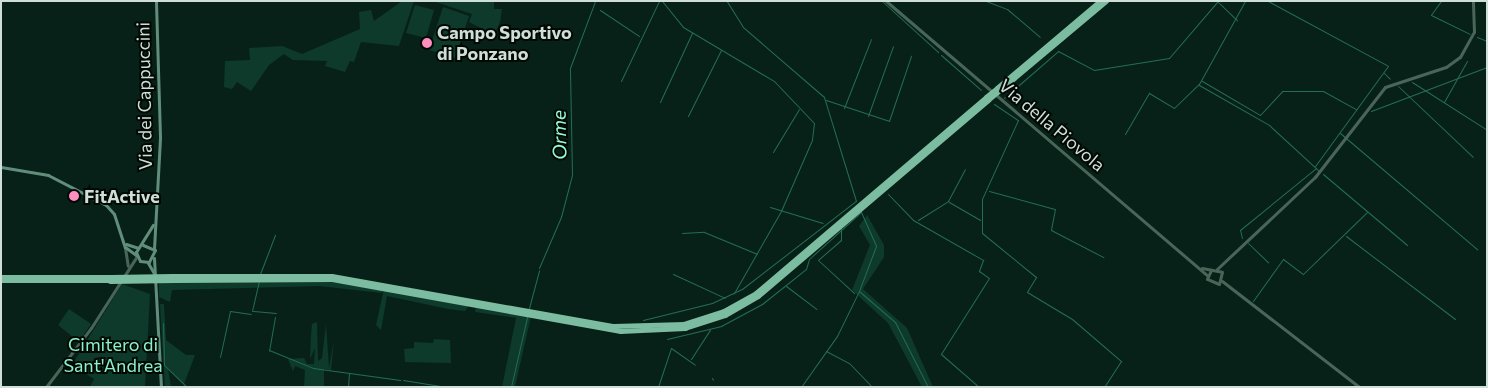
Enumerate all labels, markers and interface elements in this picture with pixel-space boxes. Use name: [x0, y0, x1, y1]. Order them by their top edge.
street label: Via dei Cappuccini: [132, 22, 156, 170]
place label: Campo Sportivo di Ponzano: [437, 22, 572, 64]
marker: Campo Sportivo di Ponzano: [421, 37, 433, 49]
street label: Via della Piovola: [995, 74, 1109, 176]
water label: Orme: [547, 110, 571, 160]
place label: FitActive: [84, 185, 160, 207]
marker: FitActive: [68, 190, 80, 202]
park label: Cimitero di Sant'Andrea: [63, 334, 163, 376]

